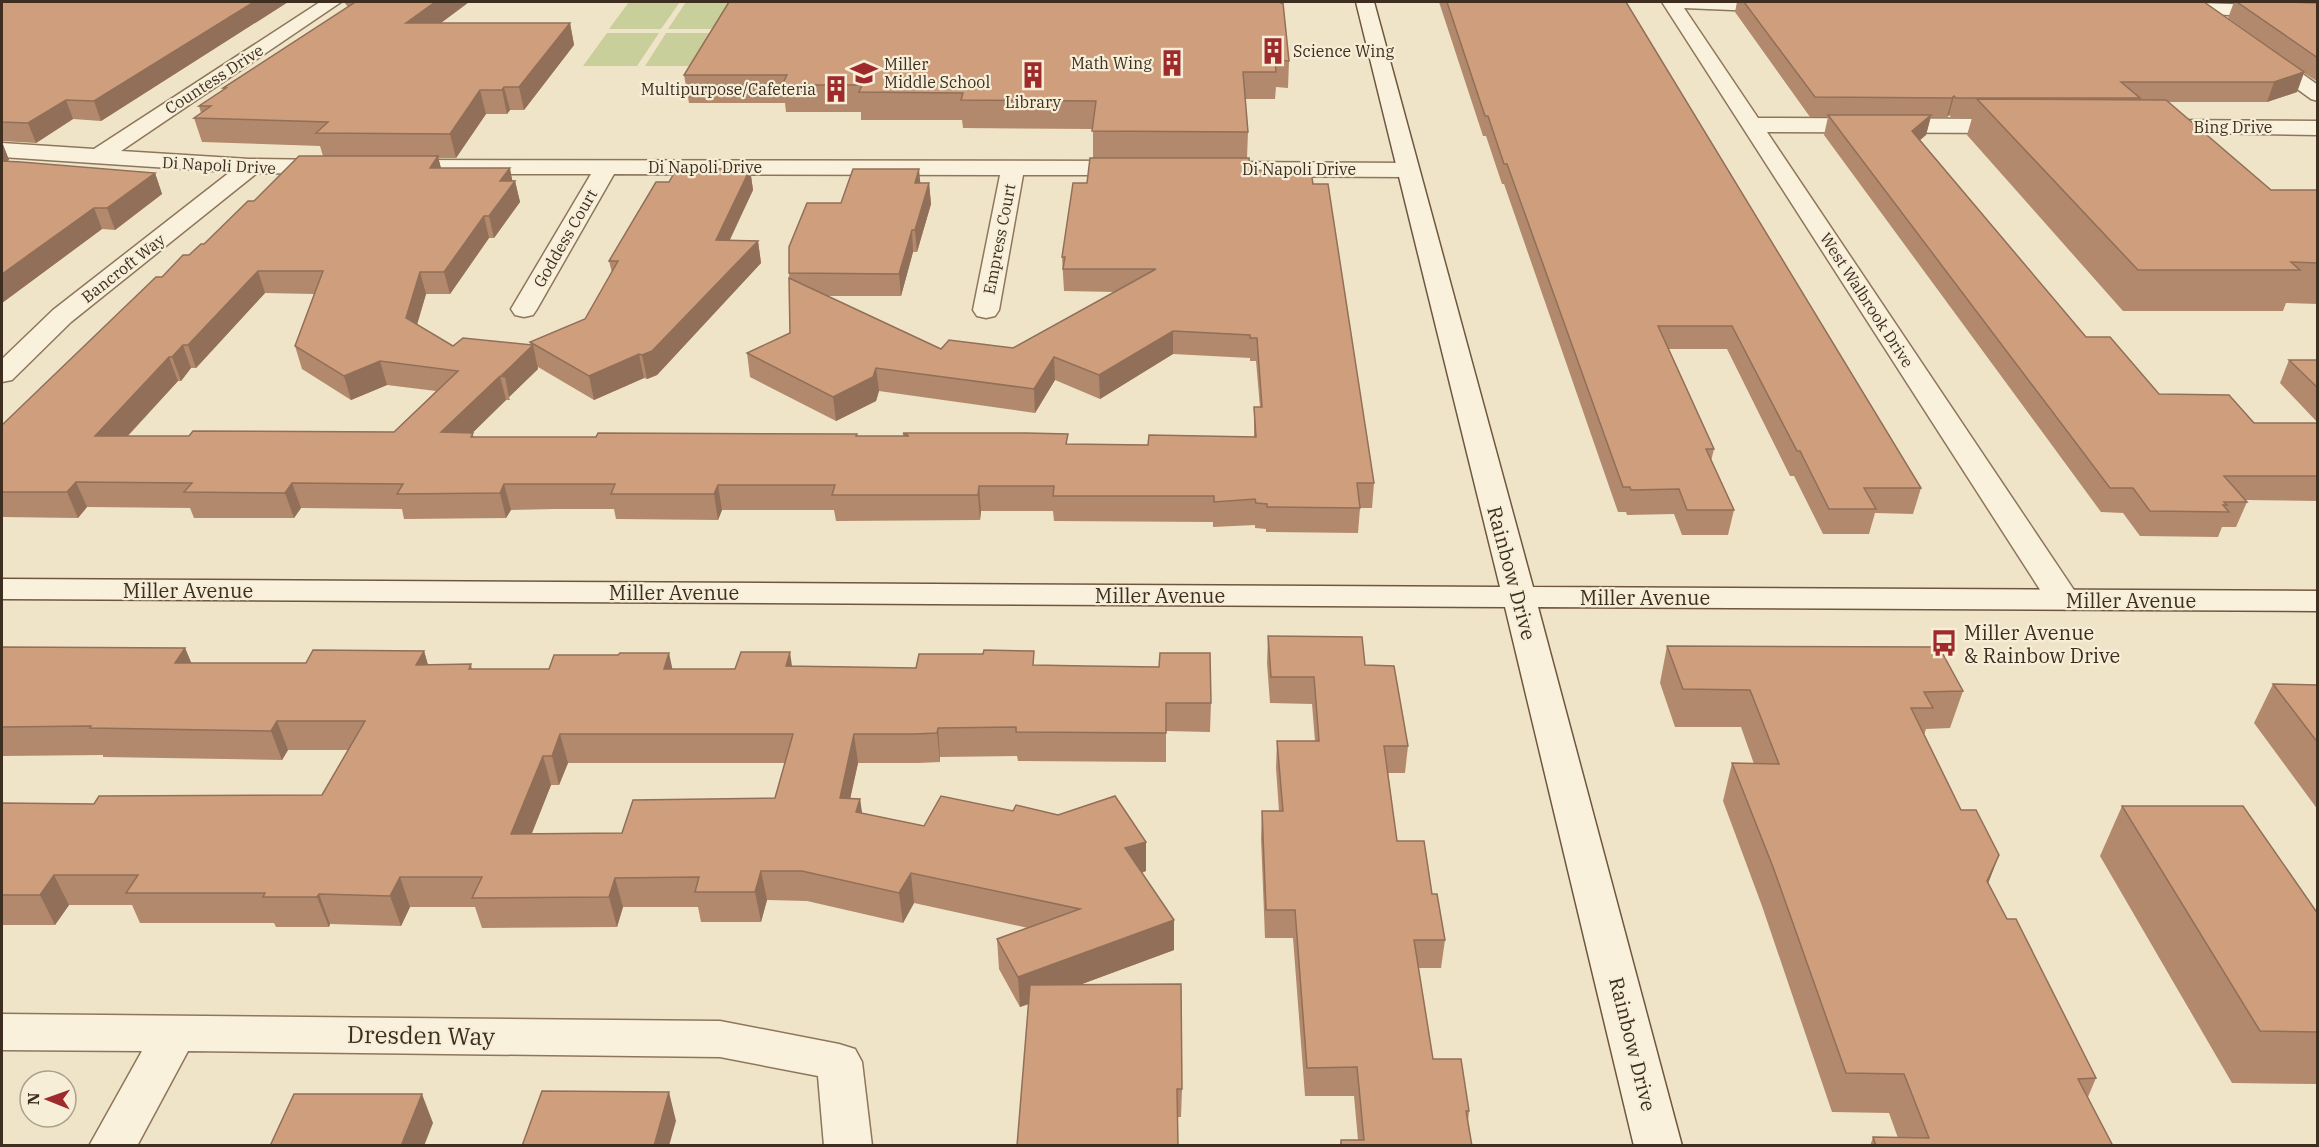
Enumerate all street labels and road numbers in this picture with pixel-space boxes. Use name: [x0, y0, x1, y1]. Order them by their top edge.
street label: Countess Drive: [161, 40, 267, 118]
street label: Bing Drive: [2194, 117, 2272, 137]
street label: Di Napoli Drive: [162, 152, 276, 178]
street label: Di Napoli Drive: [648, 157, 762, 177]
street label: Di Napoli Drive: [1242, 159, 1356, 179]
street label: Empress Court: [978, 182, 1020, 296]
street label: Goddess Court: [529, 185, 601, 291]
street label: Bancroft Way: [77, 229, 169, 307]
street label: West Walbrook Drive: [1816, 229, 1918, 371]
street label: Rainbow Drive: [1481, 503, 1543, 643]
street label: Miller Avenue: [123, 577, 253, 604]
street label: Miller Avenue: [609, 579, 739, 606]
street label: Miller Avenue: [1095, 582, 1225, 609]
street label: Miller Avenue: [1580, 584, 1710, 611]
street label: Miller Avenue: [2066, 587, 2196, 614]
street label: Rainbow Drive: [1603, 974, 1663, 1114]
street label: Dresden Way: [347, 1018, 495, 1052]

